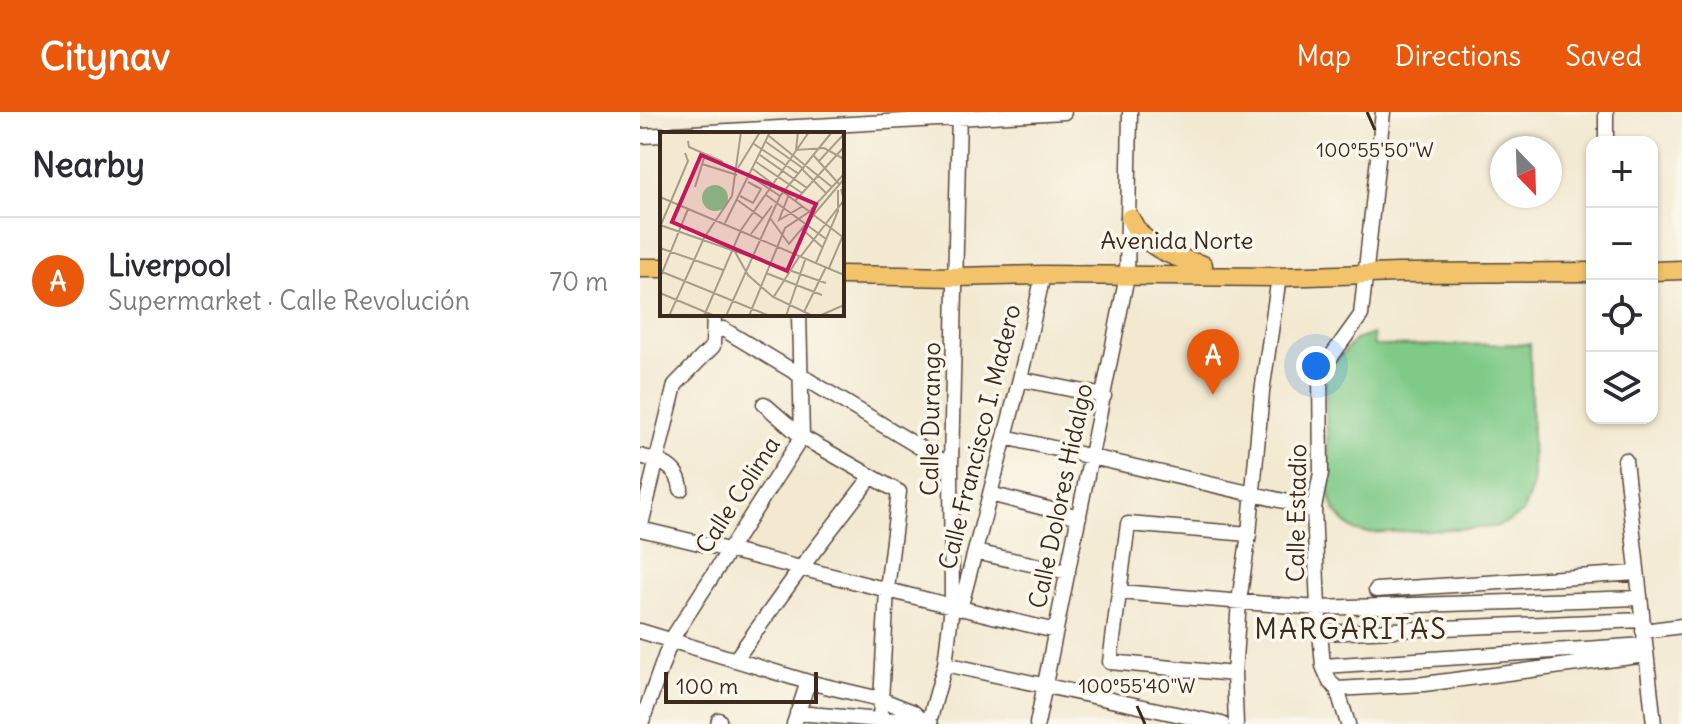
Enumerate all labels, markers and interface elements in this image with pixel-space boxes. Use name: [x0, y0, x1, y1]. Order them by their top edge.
text: Citynav: [40, 33, 170, 80]
text: Map: [1296, 38, 1351, 74]
text: Directions: [1395, 38, 1521, 74]
text: Saved: [1565, 38, 1642, 74]
inset map: [660, 132, 844, 316]
north arrow: [1490, 136, 1562, 208]
map controls: [1586, 136, 1658, 424]
button: +: [1586, 136, 1658, 208]
text: 100°55'50"W: [1316, 137, 1434, 162]
text: Nearby: [32, 143, 145, 186]
button: −: [1586, 208, 1658, 280]
street label: Avenida Norte: [1100, 225, 1254, 255]
text: Liverpool: [108, 246, 232, 284]
text: A: [50, 265, 66, 298]
text: 70 m: [549, 265, 608, 298]
button: locate: [1586, 280, 1658, 352]
text: Supermarket · Calle Revolución: [108, 284, 470, 317]
street label: Calle Francisco I. Madero: [932, 301, 1027, 572]
pin: A: [1187, 329, 1239, 395]
street label: Calle Durango: [914, 342, 946, 496]
your location: [1296, 346, 1336, 386]
button: layers: [1586, 352, 1658, 424]
street label: Calle Dolores Hidalgo: [1022, 380, 1099, 611]
street label: Calle Colima: [688, 430, 786, 559]
street label: Calle Estadio: [1280, 444, 1312, 582]
district label: MARGARITAS: [1254, 611, 1448, 647]
scale bar: [664, 668, 818, 704]
text: 100 m: [676, 672, 738, 700]
text: 100°55'40"W: [1079, 673, 1195, 698]

